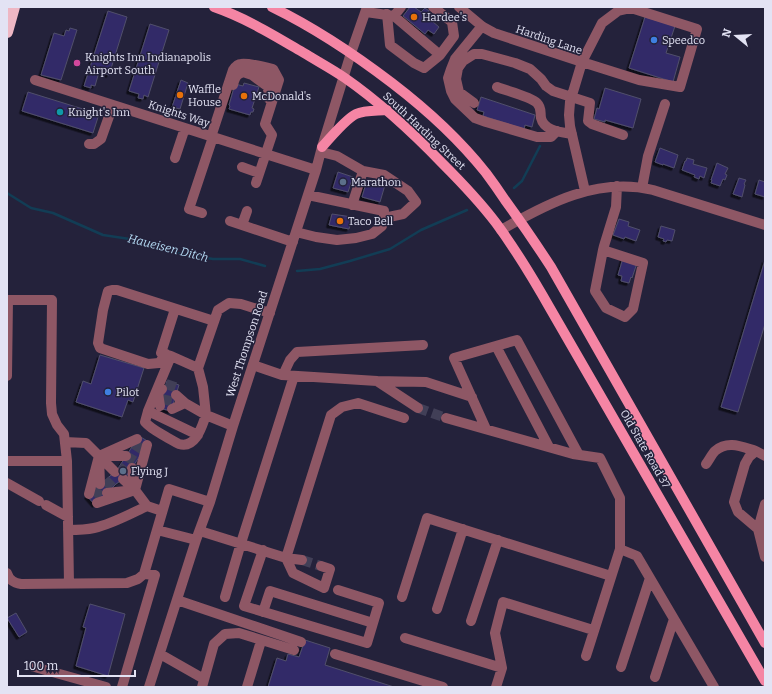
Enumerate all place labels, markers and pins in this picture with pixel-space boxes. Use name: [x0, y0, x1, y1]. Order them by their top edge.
place label: Hardee's: [422, 11, 467, 24]
marker: Hardee's: [409, 12, 419, 22]
place label: Speedco: [662, 34, 705, 47]
marker: Speedco: [649, 35, 659, 45]
place label: Knights Inn Indianapolis Airport South: [85, 51, 211, 77]
marker: Knights Inn Indianapolis Airport South: [72, 58, 82, 68]
place label: Waffle House: [188, 83, 221, 109]
marker: Waffle House: [175, 90, 185, 100]
place label: McDonald's: [252, 90, 311, 103]
marker: McDonald's: [239, 91, 249, 101]
place label: Knight's Inn: [68, 106, 130, 119]
marker: Knight's Inn: [55, 107, 65, 117]
place label: Marathon: [351, 176, 401, 189]
marker: Marathon: [338, 177, 348, 187]
place label: Taco Bell: [348, 215, 393, 228]
marker: Taco Bell: [335, 216, 345, 226]
place label: Pilot: [116, 386, 139, 399]
marker: Pilot: [103, 387, 113, 397]
place label: Flying J: [131, 465, 168, 478]
marker: Flying J: [118, 466, 128, 476]

